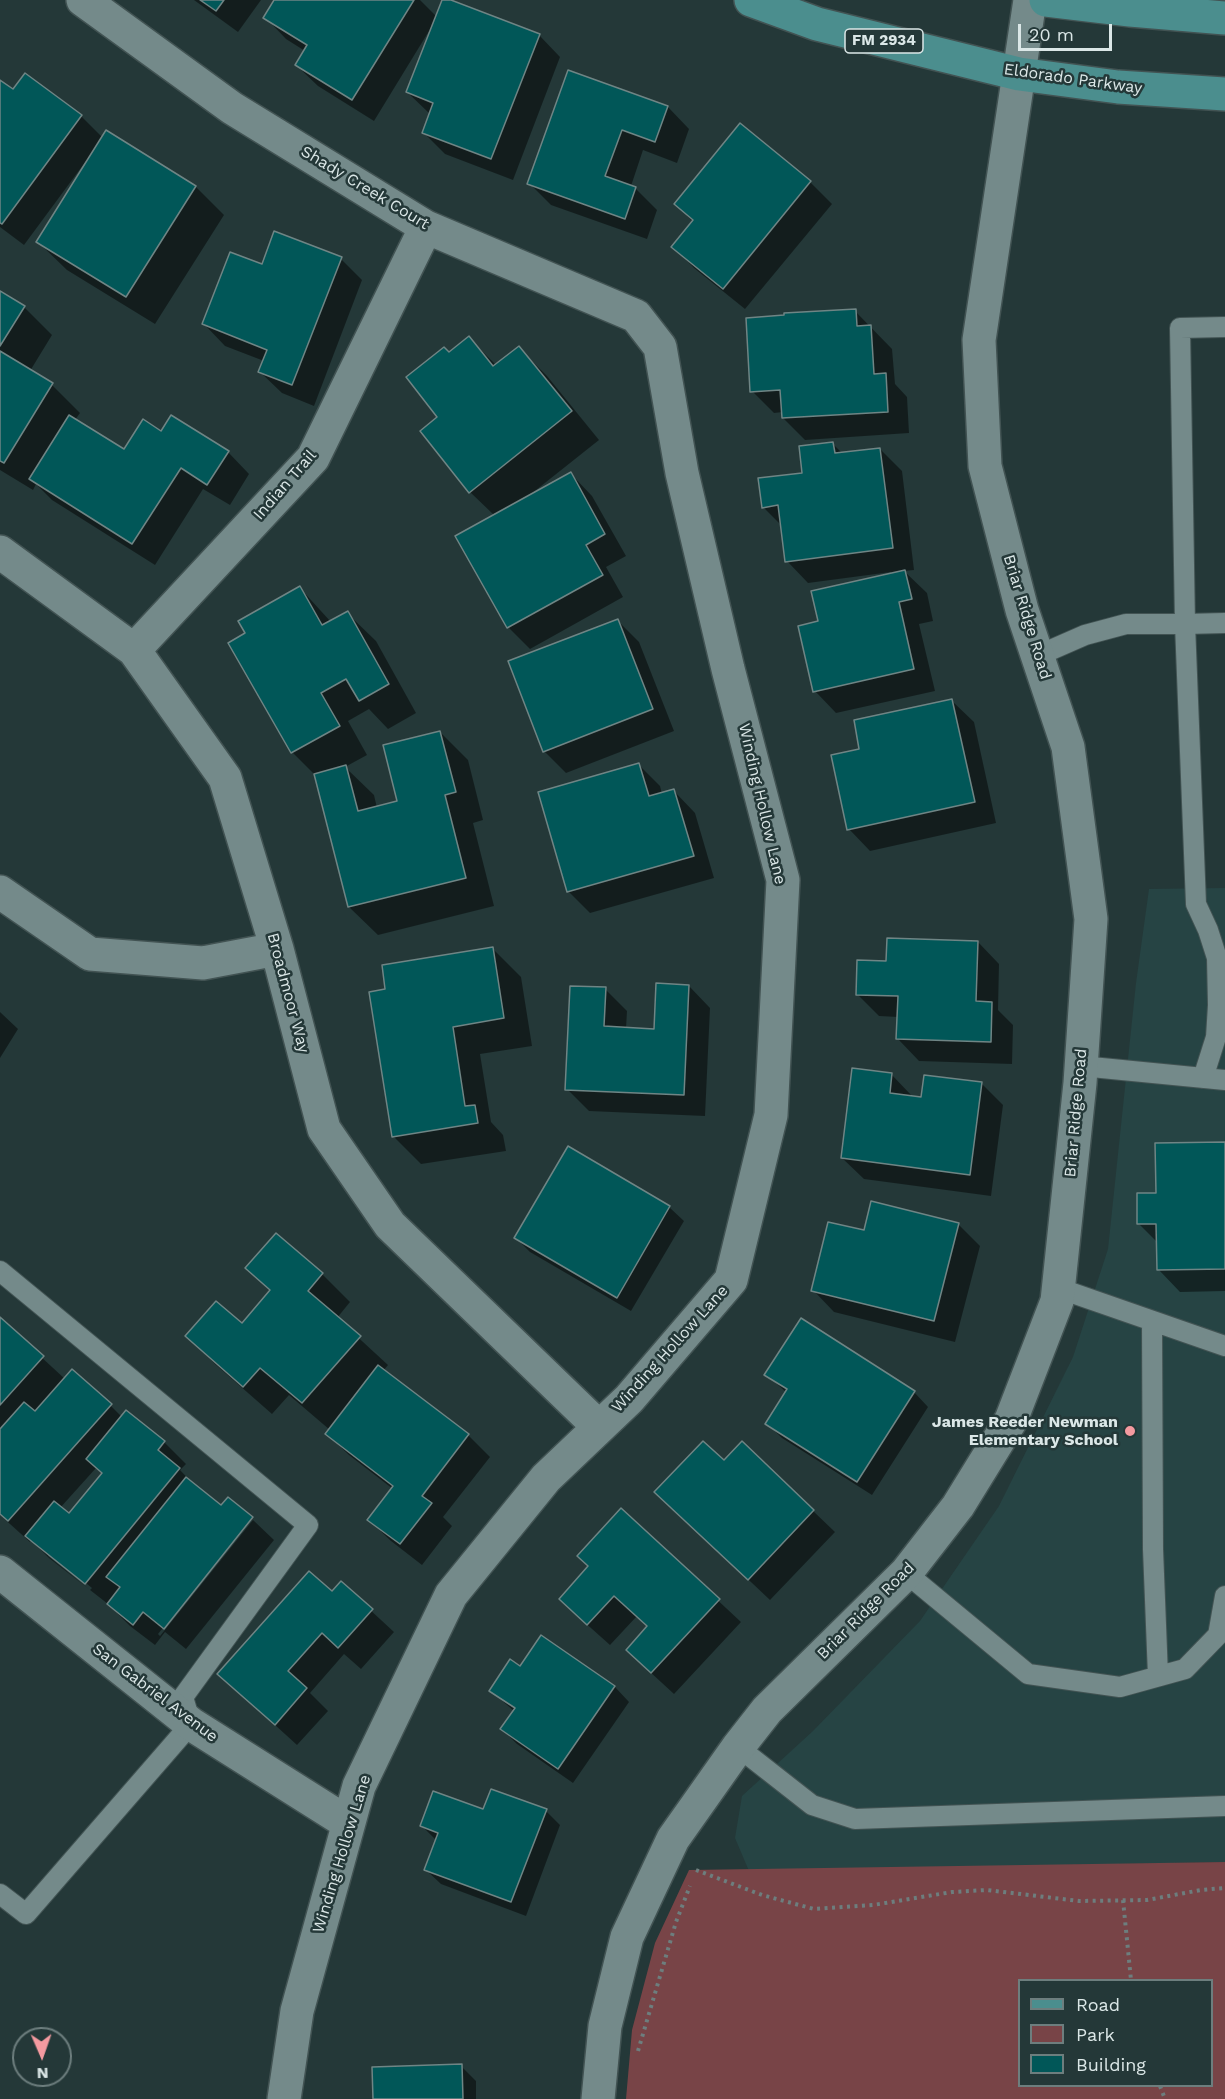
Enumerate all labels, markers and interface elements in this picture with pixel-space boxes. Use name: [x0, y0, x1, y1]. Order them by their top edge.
scale bar: [1021, 12, 1116, 50]
text: 20 m: [1029, 24, 1074, 45]
road number: FM 2934: [845, 29, 923, 53]
street label: Eldorado Parkway: [1003, 60, 1143, 98]
street label: Shady Creek Court: [297, 142, 433, 234]
street label: Indian Trail: [249, 446, 321, 524]
street label: Briar Ridge Road: [999, 552, 1055, 682]
street label: Winding Hollow Lane: [734, 722, 790, 886]
street label: Broadmoor Way: [263, 931, 313, 1055]
street label: Briar Ridge Road: [1061, 1048, 1091, 1178]
street label: Winding Hollow Lane: [608, 1281, 732, 1417]
place label: James Reeder Newman Elementary School: [932, 1412, 1118, 1450]
marker: James Reeder Newman Elementary School: [1123, 1424, 1137, 1438]
street label: Briar Ridge Road: [813, 1558, 919, 1664]
street label: San Gabriel Avenue: [88, 1640, 222, 1746]
street label: Winding Hollow Lane: [309, 1772, 375, 1936]
legend: [1018, 1979, 1213, 2087]
text: Road: [1076, 1994, 1120, 2015]
text: Park: [1076, 2024, 1115, 2045]
north arrow: [12, 2027, 72, 2087]
text: Building: [1076, 2054, 1146, 2075]
text: N: [36, 2064, 49, 2083]

